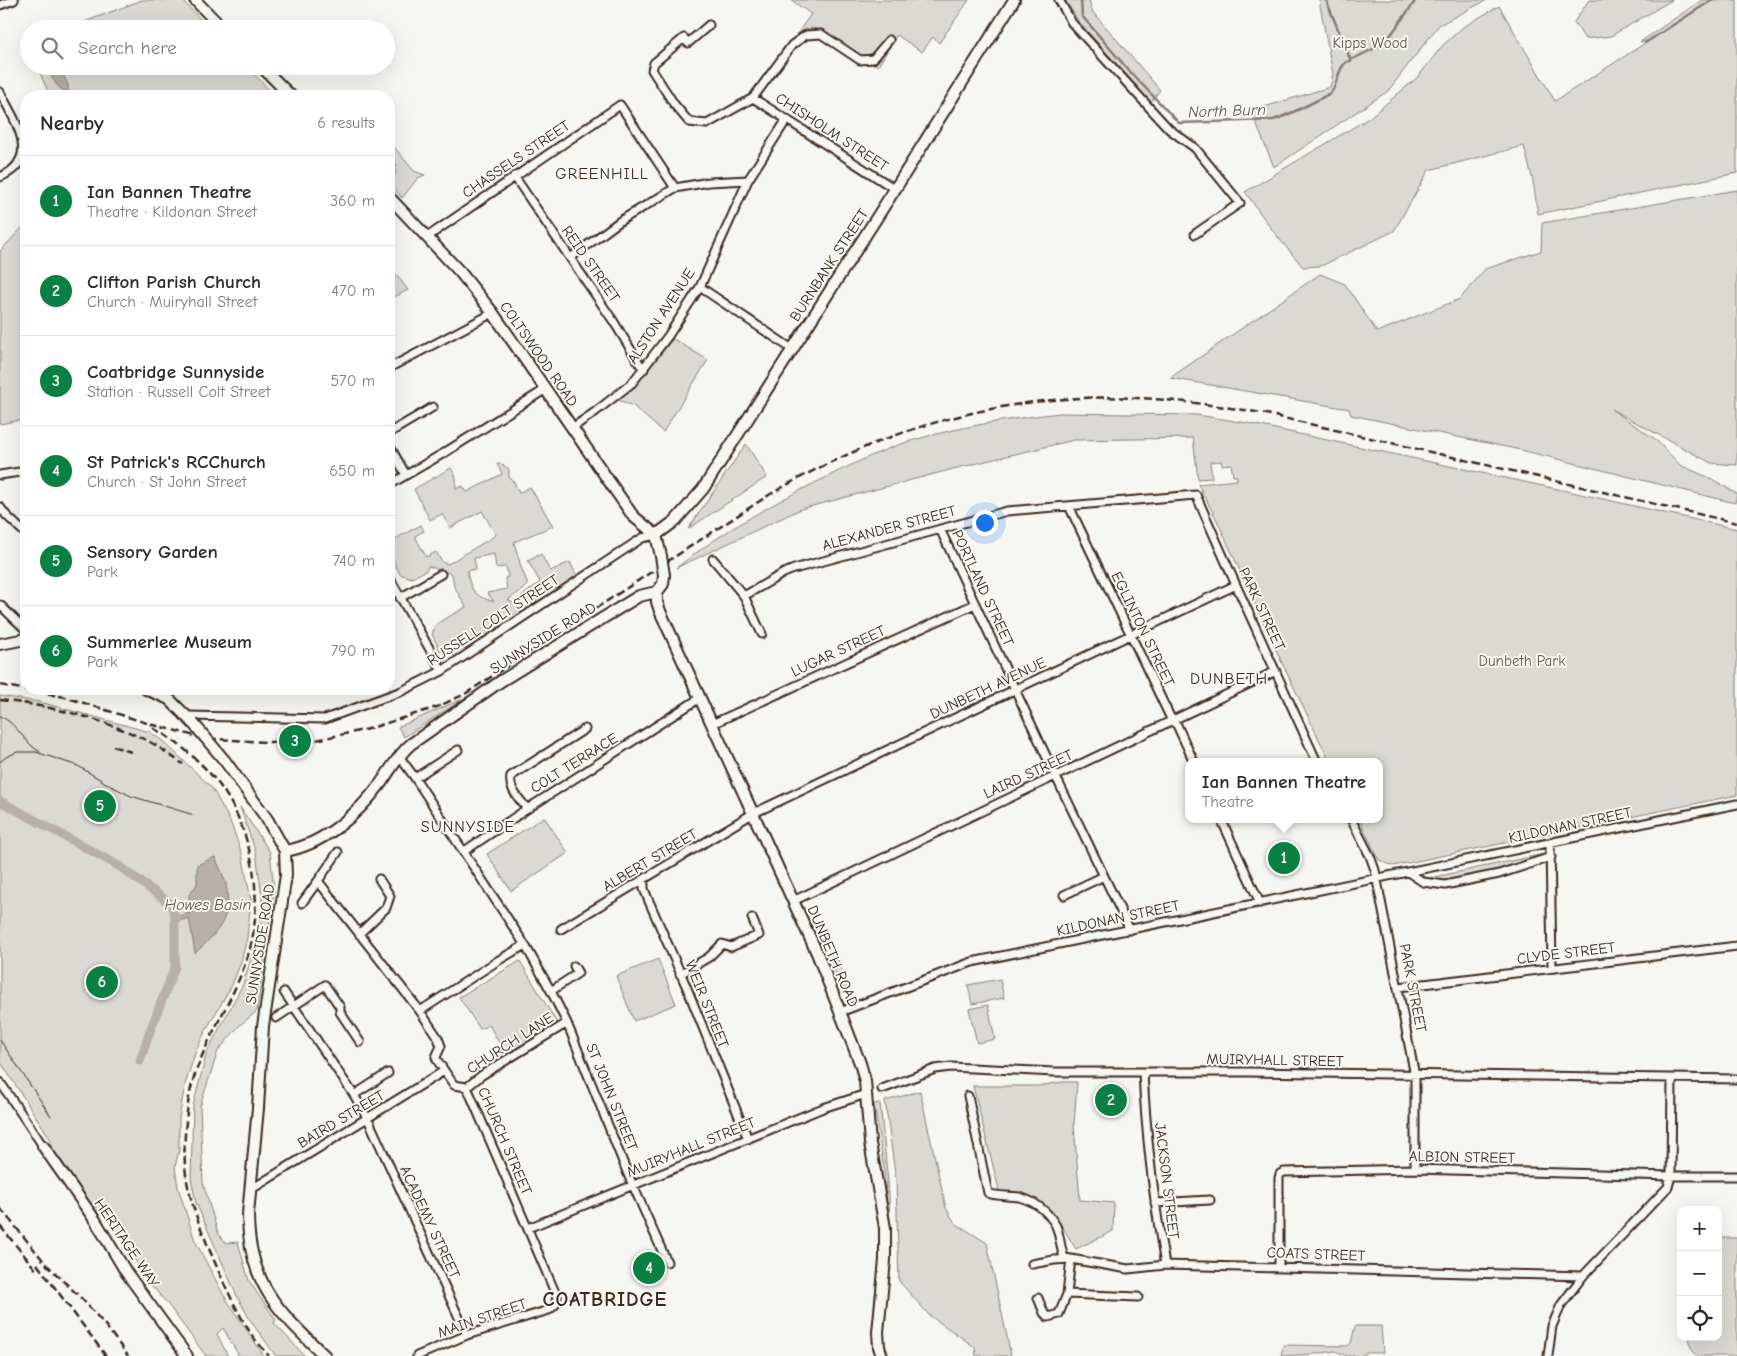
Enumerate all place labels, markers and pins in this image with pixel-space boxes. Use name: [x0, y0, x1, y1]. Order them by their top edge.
pin: 3: [279, 722, 311, 760]
pin: 5: [84, 787, 116, 825]
pin: 1: [1268, 839, 1300, 877]
pin: 6: [86, 963, 118, 1001]
pin: 2: [1095, 1081, 1127, 1119]
pin: 4: [633, 1249, 665, 1287]

